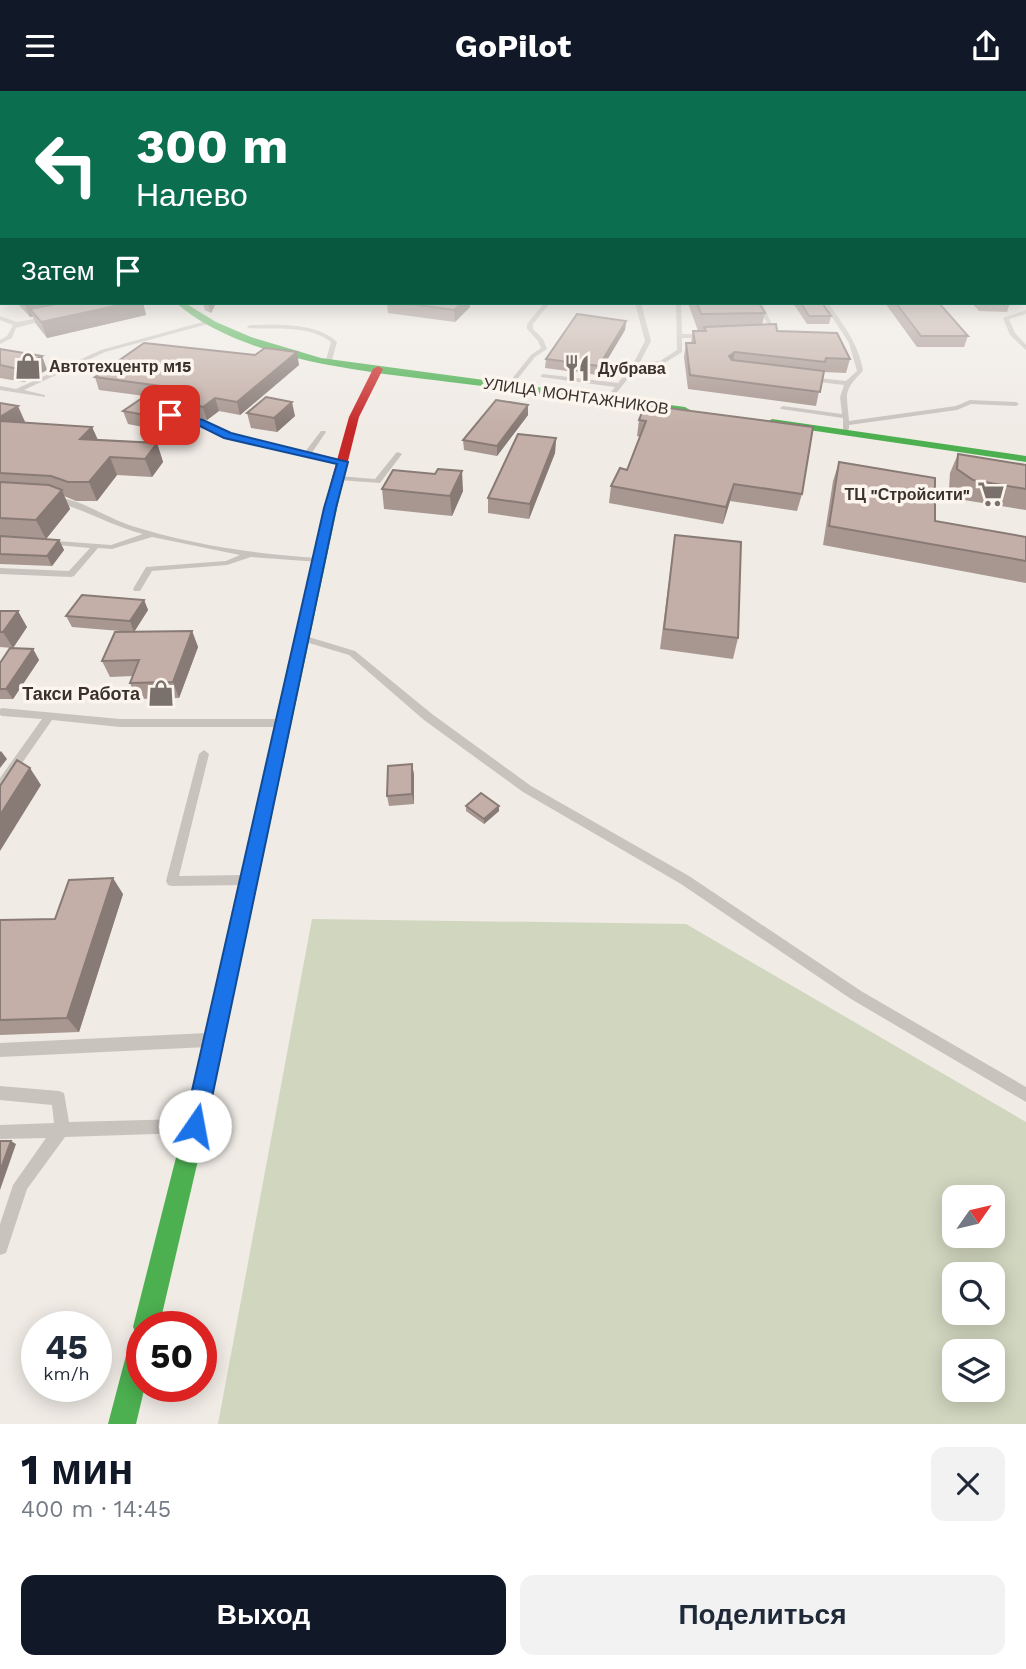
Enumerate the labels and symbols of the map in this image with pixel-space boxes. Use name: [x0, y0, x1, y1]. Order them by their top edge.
shop icon: Автотехцентр м15: [13, 351, 43, 381]
restaurant icon: Дубрава: [562, 353, 592, 383]
place label: Автотехцентр м15: [49, 357, 191, 376]
place label: Дубрава: [598, 359, 666, 378]
street label: УЛИЦА МОНТАЖНИКОВ: [482, 374, 670, 418]
pin: [140, 385, 200, 445]
supermarket icon: ТЦ "Стройсити": [976, 479, 1006, 509]
place label: ТЦ "Стройсити": [844, 485, 970, 504]
shop icon: Такси Работа: [146, 678, 176, 708]
place label: Такси Работа: [22, 683, 141, 704]
position arrow: [158, 1089, 232, 1163]
north arrow: [942, 1185, 1004, 1248]
speed limit sign: 50: [126, 1311, 217, 1402]

